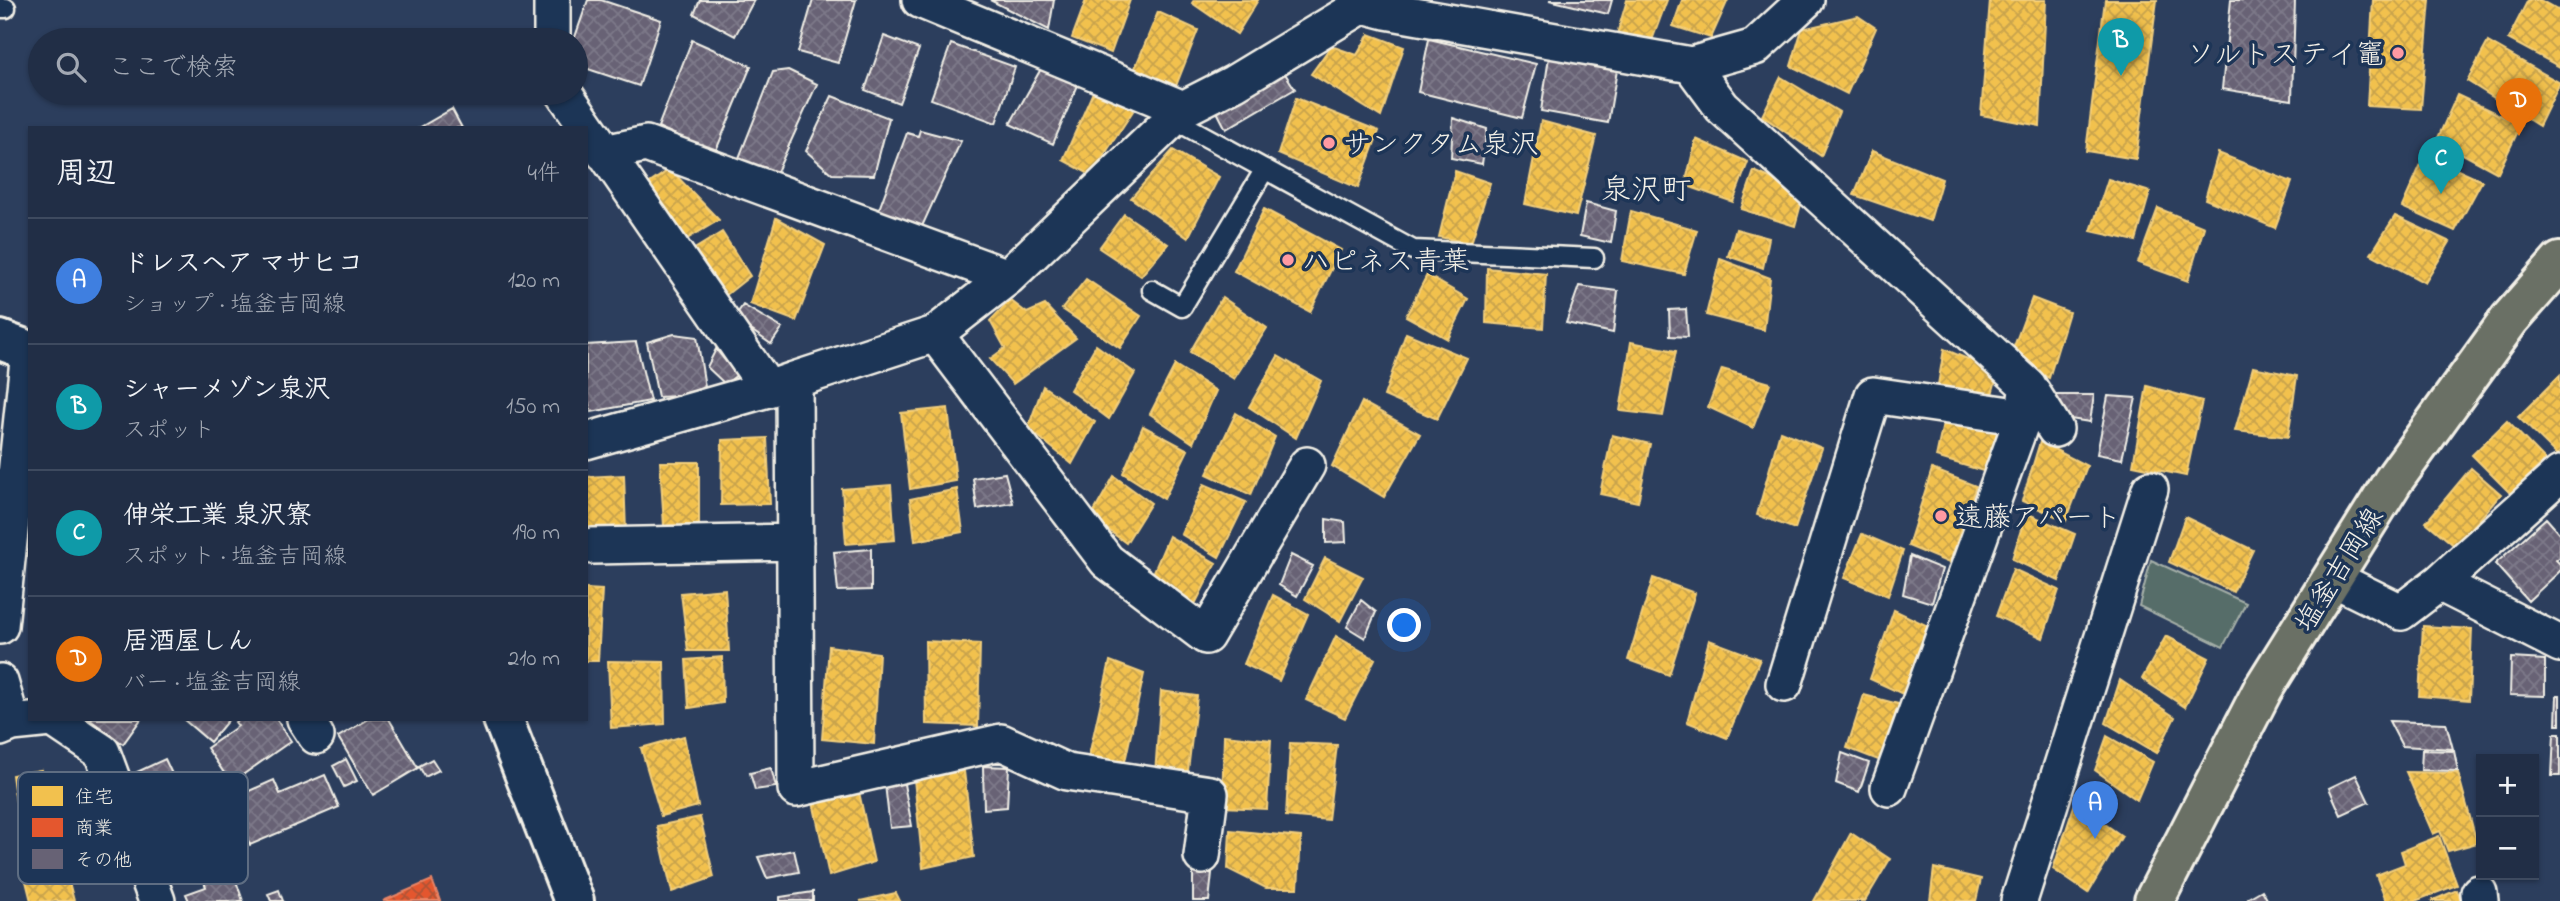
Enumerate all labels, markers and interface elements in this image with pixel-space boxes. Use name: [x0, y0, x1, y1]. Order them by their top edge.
pin: B: [2098, 18, 2144, 76]
search box: [28, 28, 588, 105]
place label: ソルトステイ竈: [2186, 36, 2384, 77]
marker: ソルトステイ竈: [2390, 45, 2406, 61]
icon: search: [52, 48, 90, 86]
text: ここで検索: [108, 50, 238, 88]
pin: D: [2496, 78, 2542, 136]
place label: サンクタム泉沢: [1343, 126, 1538, 167]
marker: サンクタム泉沢: [1321, 135, 1337, 151]
pin: C: [2418, 136, 2464, 194]
text: 周辺: [56, 153, 116, 197]
text: 4件: [528, 158, 560, 191]
district label: 泉沢町: [1601, 170, 1691, 214]
place label: ハピネス青葉: [1302, 243, 1469, 284]
text: ドレスヘア マサヒコ: [123, 246, 364, 284]
marker: ハピネス青葉: [1280, 252, 1296, 268]
text: A: [72, 265, 86, 298]
text: 120 m: [508, 265, 560, 298]
text: ショップ · 塩釜吉岡線: [123, 289, 345, 322]
text: シャーメゾン泉沢: [123, 372, 330, 410]
text: B: [71, 391, 87, 424]
text: 150 m: [506, 391, 560, 424]
text: スポット: [123, 415, 215, 448]
text: 伸栄工業 泉沢寮: [123, 498, 312, 536]
place label: 遠藤アパート: [1955, 499, 2121, 540]
street label: 塩釜吉岡線: [2286, 501, 2395, 641]
marker: 遠藤アパート: [1933, 508, 1949, 524]
text: C: [73, 517, 85, 550]
text: 190 m: [512, 517, 560, 550]
text: スポット · 塩釜吉岡線: [123, 541, 346, 574]
your location: [1387, 608, 1421, 642]
text: 居酒屋しん: [123, 624, 253, 662]
text: D: [71, 643, 87, 676]
text: 210 m: [508, 643, 560, 676]
text: バー · 塩釜吉岡線: [123, 667, 300, 700]
map controls: [2476, 754, 2539, 880]
button: +: [2476, 754, 2539, 817]
legend: [18, 772, 248, 884]
pin: A: [2072, 781, 2118, 839]
text: 住宅: [75, 785, 113, 812]
text: 商業: [75, 816, 113, 843]
button: −: [2476, 817, 2539, 880]
text: その他: [75, 848, 132, 875]

